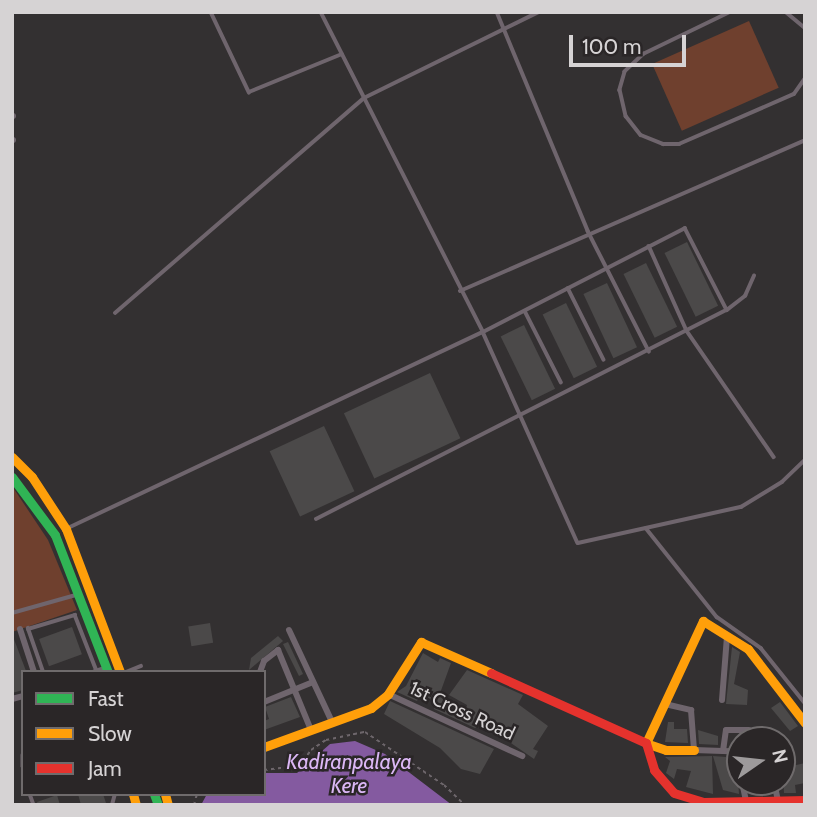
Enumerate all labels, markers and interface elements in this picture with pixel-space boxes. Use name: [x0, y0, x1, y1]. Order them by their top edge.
scale bar: [572, 21, 689, 65]
text: 100 m: [582, 34, 641, 59]
legend: [21, 670, 266, 796]
street label: 1st Cross Road: [406, 677, 518, 745]
text: Fast: [88, 686, 124, 711]
text: Slow: [88, 721, 132, 746]
north arrow: [726, 726, 796, 796]
text: N: [767, 747, 793, 766]
water label: Kadiranpalaya Kere: [286, 749, 412, 799]
text: Jam: [88, 756, 122, 781]

